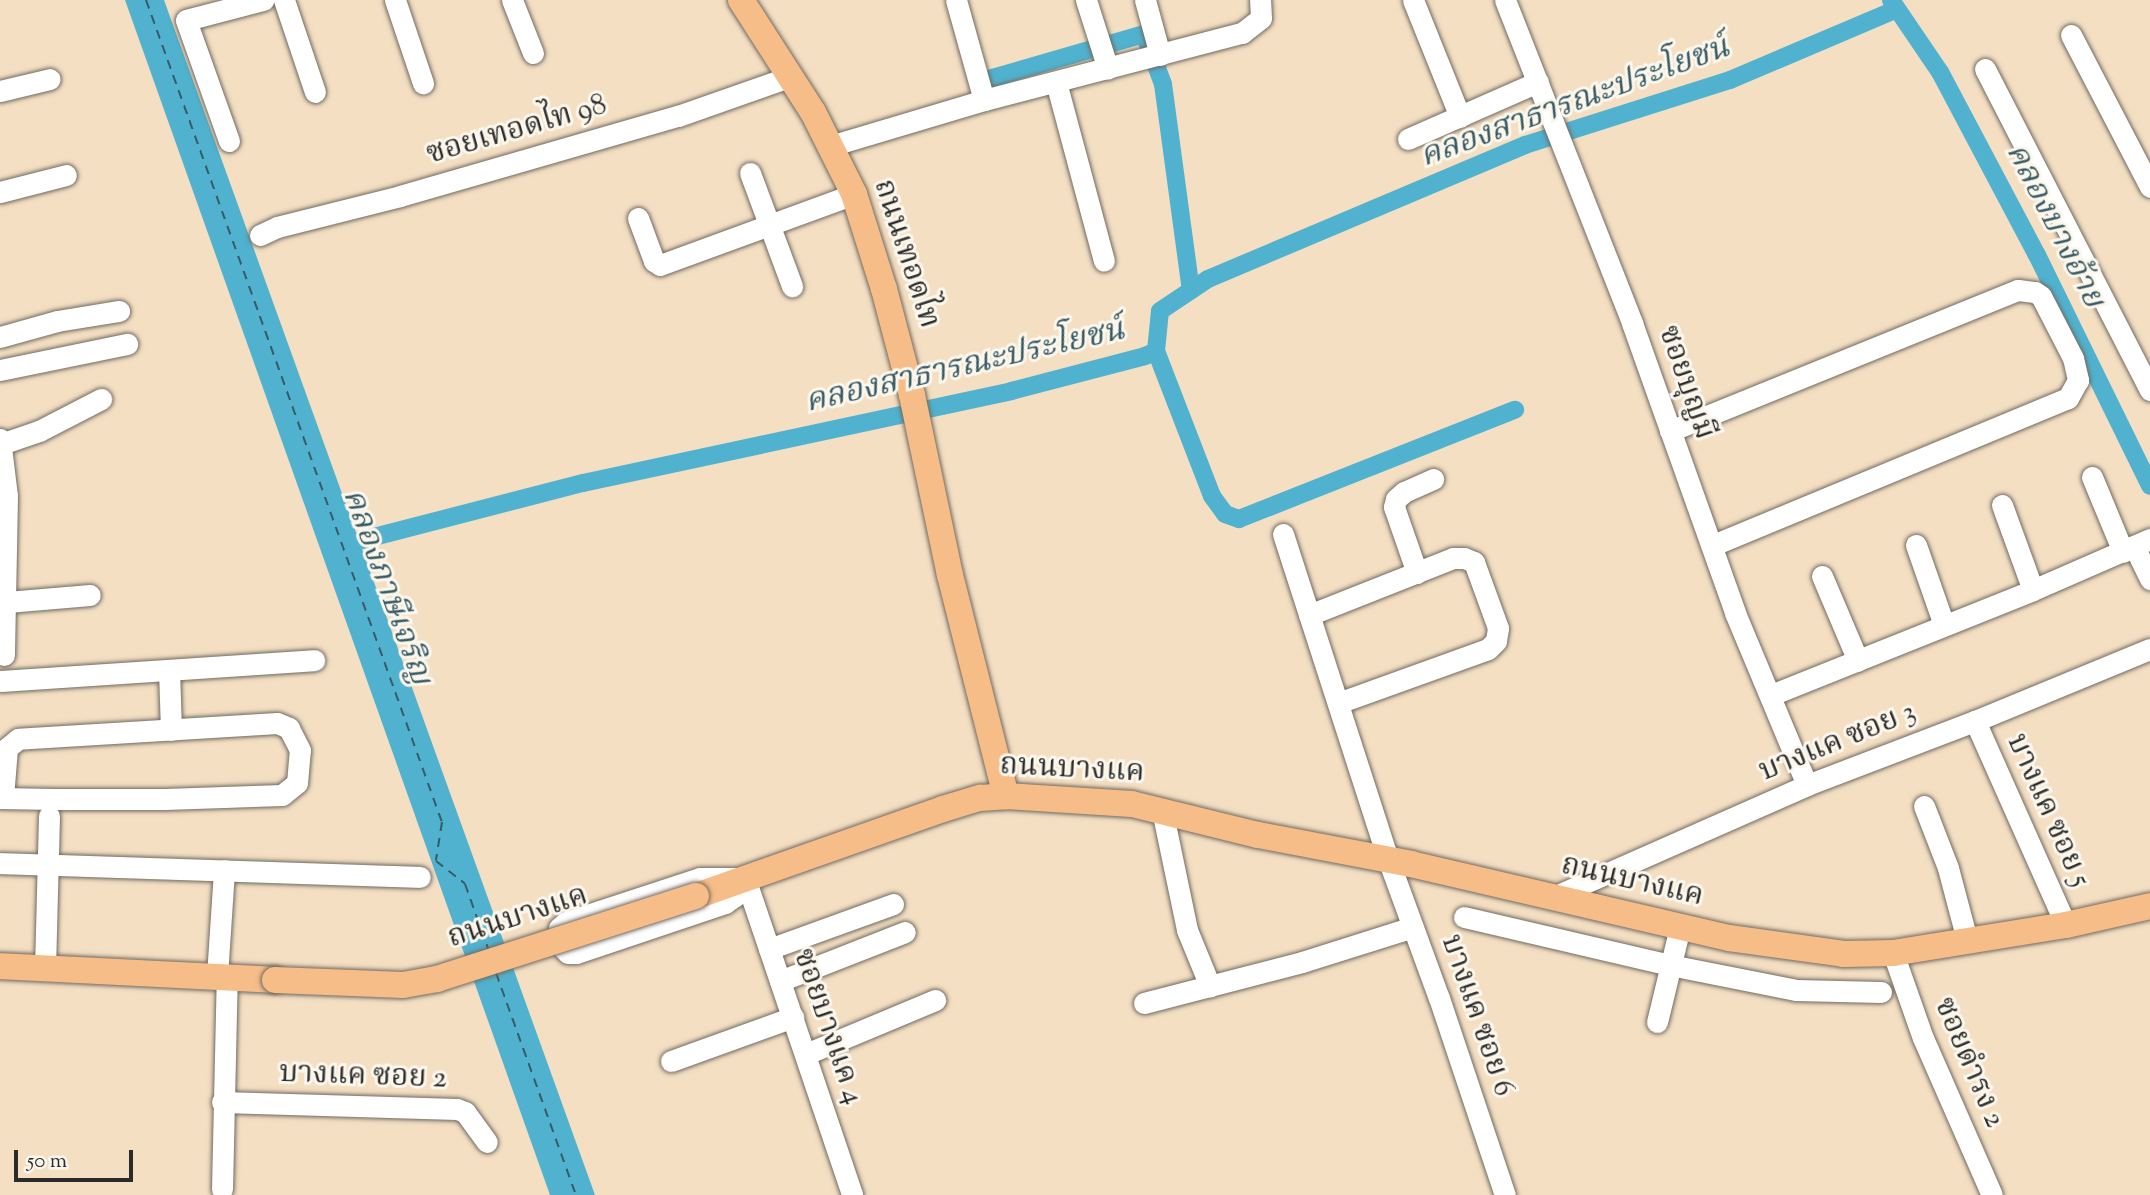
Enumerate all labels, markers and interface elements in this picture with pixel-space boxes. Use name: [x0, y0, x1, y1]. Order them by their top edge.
water label: คลองสาธารณะประโยชน์: [1415, 29, 1735, 177]
street label: ซอยเทอดไท 98: [423, 88, 611, 174]
water label: คลองบางอ้าย: [1996, 137, 2112, 315]
street label: ถนนเทอดไท: [864, 175, 946, 333]
water label: คลองสาธารณะประโยชน์: [802, 312, 1128, 422]
street label: ซอยบุญมี: [1649, 321, 1721, 445]
water label: คลองภาษีเจริญ: [333, 484, 439, 690]
street label: บางแค ซอย 3: [1755, 695, 1921, 791]
street label: บางแค ซอย 5: [1997, 729, 2097, 893]
street label: ถนนบางแค: [999, 748, 1145, 792]
street label: ถนนบางแค: [1557, 848, 1707, 916]
street label: ถนนบางแค: [443, 878, 593, 958]
street label: บางแค ซอย 6: [1432, 931, 1520, 1101]
street label: ซอยบางแค 4: [784, 944, 870, 1110]
street label: ซอยดำรง 2: [1924, 993, 2012, 1133]
street label: บางแค ซอย 2: [279, 1056, 447, 1098]
scale bar: [18, 1136, 136, 1180]
text: 50 m: [27, 1147, 67, 1177]

